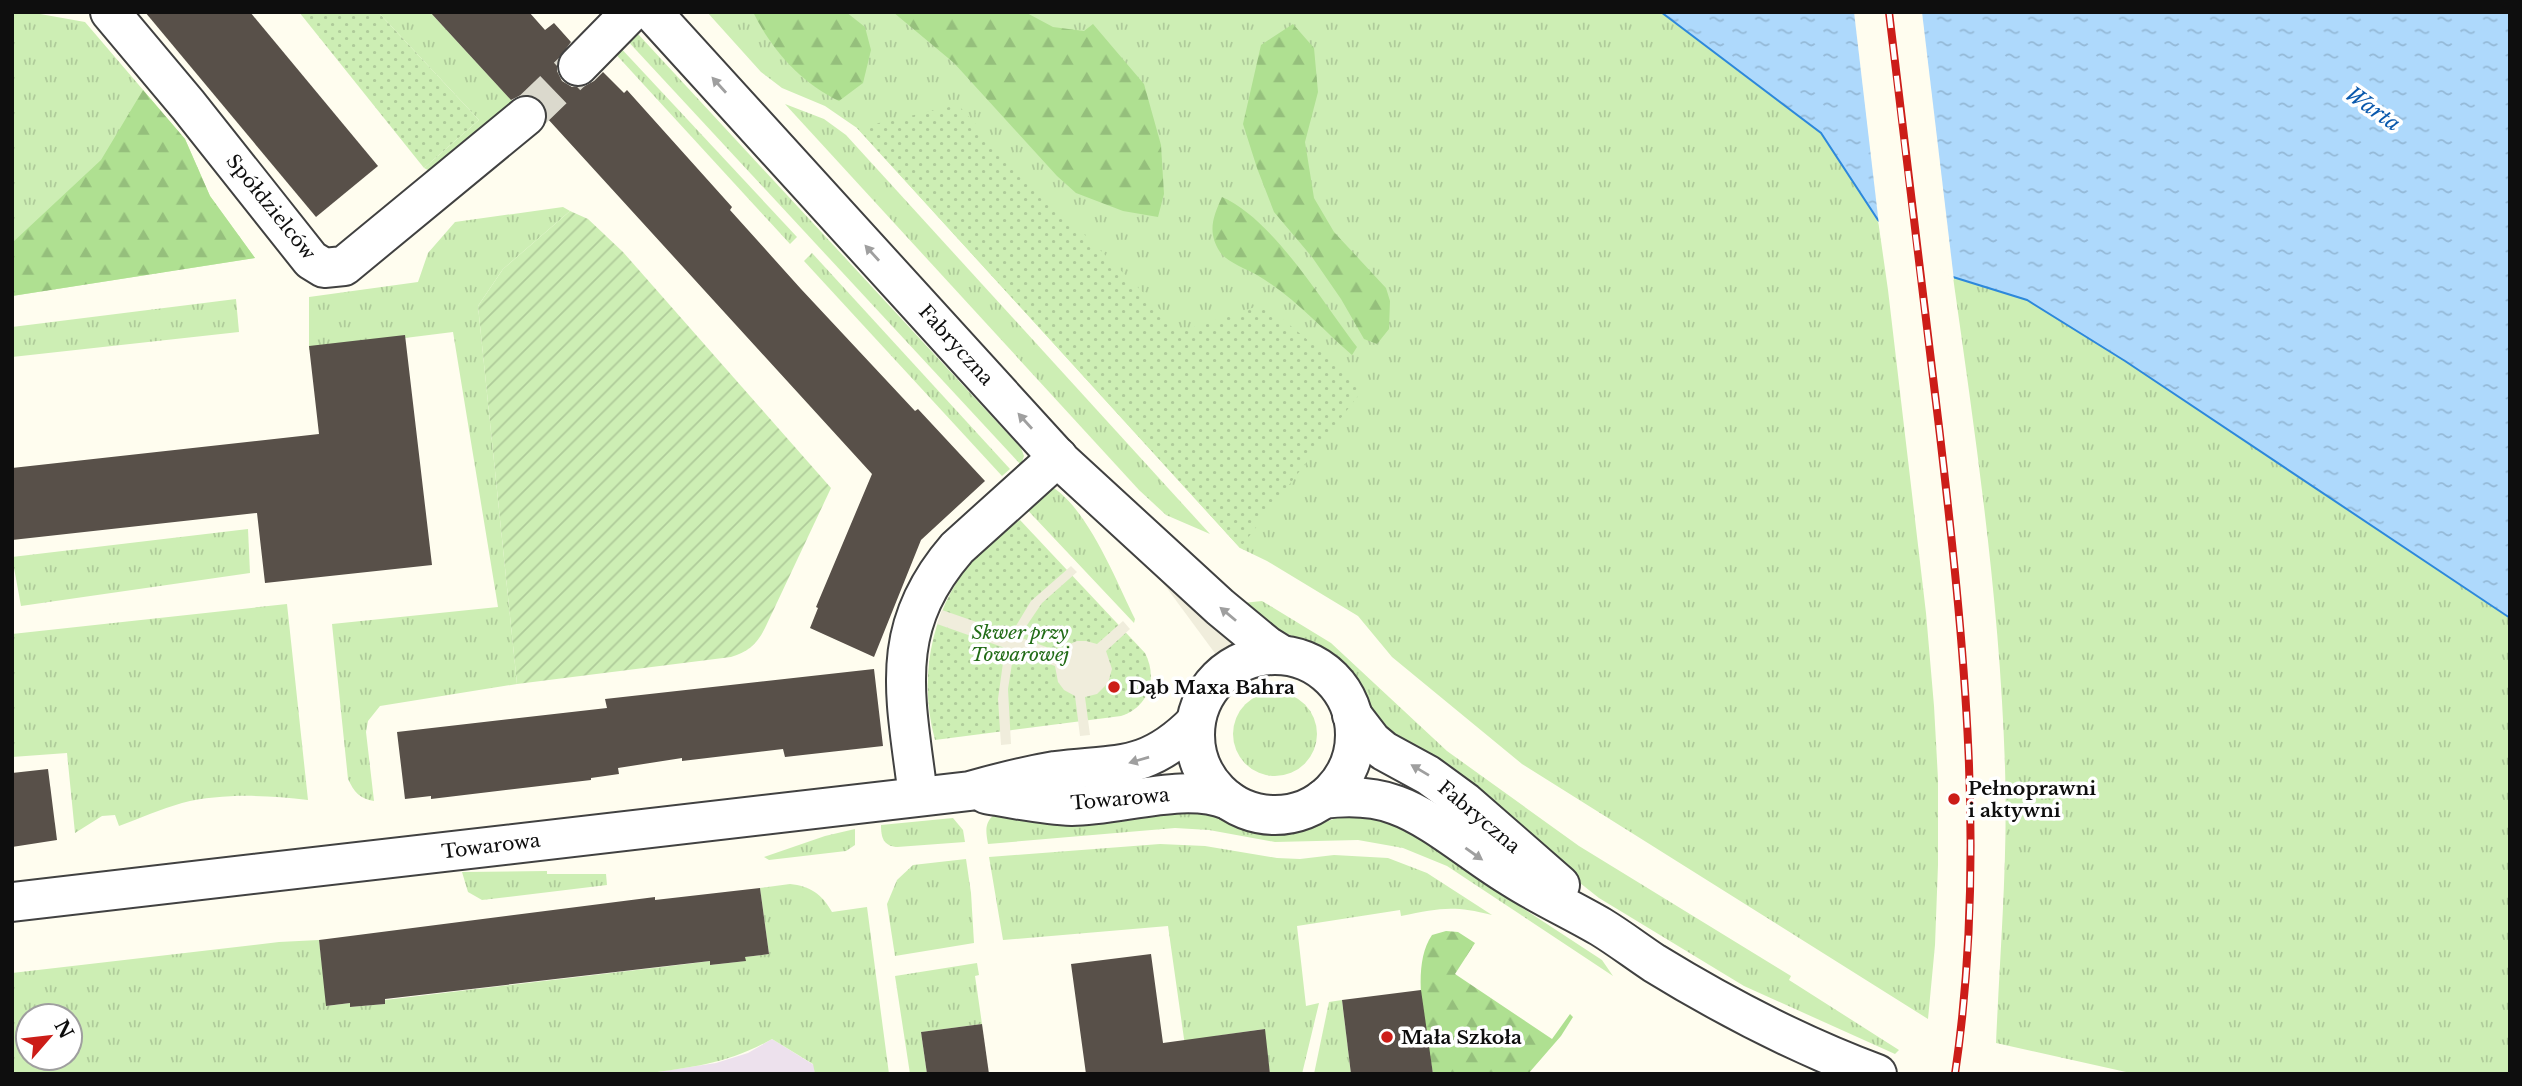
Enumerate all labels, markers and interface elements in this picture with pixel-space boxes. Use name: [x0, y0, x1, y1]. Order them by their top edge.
one-way arrow: [711, 77, 727, 94]
water label: Warta: [2341, 81, 2405, 137]
street label: Spółdzielców: [221, 150, 321, 264]
one-way arrow: [864, 244, 880, 262]
street label: Fabryczna: [914, 300, 998, 390]
one-way arrow: [1017, 412, 1033, 430]
one-way arrow: [1219, 606, 1237, 622]
park label: Skwer przy Towarowej: [971, 621, 1070, 666]
place label: Dąb Maxa Bahra: [1128, 676, 1295, 699]
marker: Dąb Maxa Bahra: [1106, 679, 1122, 695]
one-way arrow: [1128, 755, 1149, 765]
one-way arrow: [1410, 764, 1429, 777]
street label: Fabryczna: [1433, 776, 1525, 858]
place label: Pełnoprawni i aktywni: [1968, 777, 2096, 822]
street label: Towarowa: [1070, 783, 1171, 815]
marker: Pełnoprawni i aktywni: [1946, 791, 1962, 807]
street label: Towarowa: [440, 828, 542, 863]
one-way arrow: [1465, 847, 1483, 861]
north arrow: [14, 1002, 84, 1072]
text: N: [49, 1016, 78, 1043]
place label: Mała Szkoła: [1401, 1026, 1522, 1049]
marker: Mała Szkoła: [1379, 1029, 1395, 1045]

